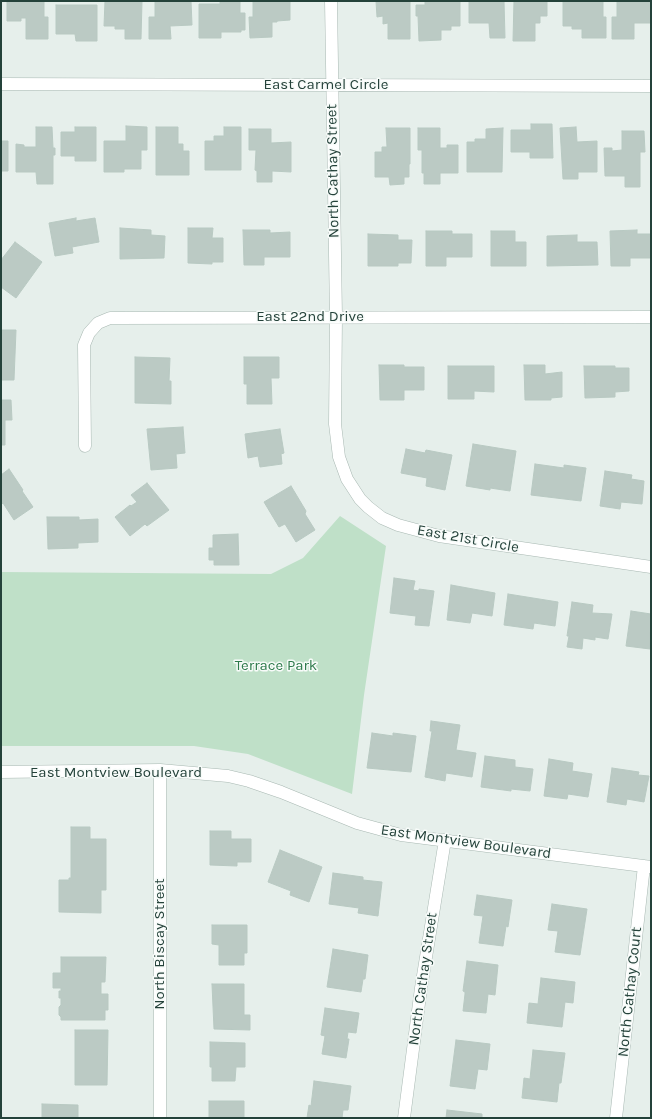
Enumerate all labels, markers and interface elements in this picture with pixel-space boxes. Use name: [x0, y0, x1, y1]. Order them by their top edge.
street label: East Carmel Circle: [264, 76, 388, 94]
street label: North Cathay Street: [323, 104, 343, 238]
street label: East 22nd Drive: [256, 308, 364, 326]
street label: East 21st Circle: [416, 521, 520, 557]
park label: Terrace Park: [235, 657, 317, 675]
street label: East Montview Boulevard: [30, 764, 202, 782]
street label: East Montview Boulevard: [380, 821, 552, 863]
street label: North Biscay Street: [151, 878, 169, 1010]
street label: North Cathay Street: [405, 911, 441, 1047]
street label: North Cathay Court: [614, 926, 646, 1058]

